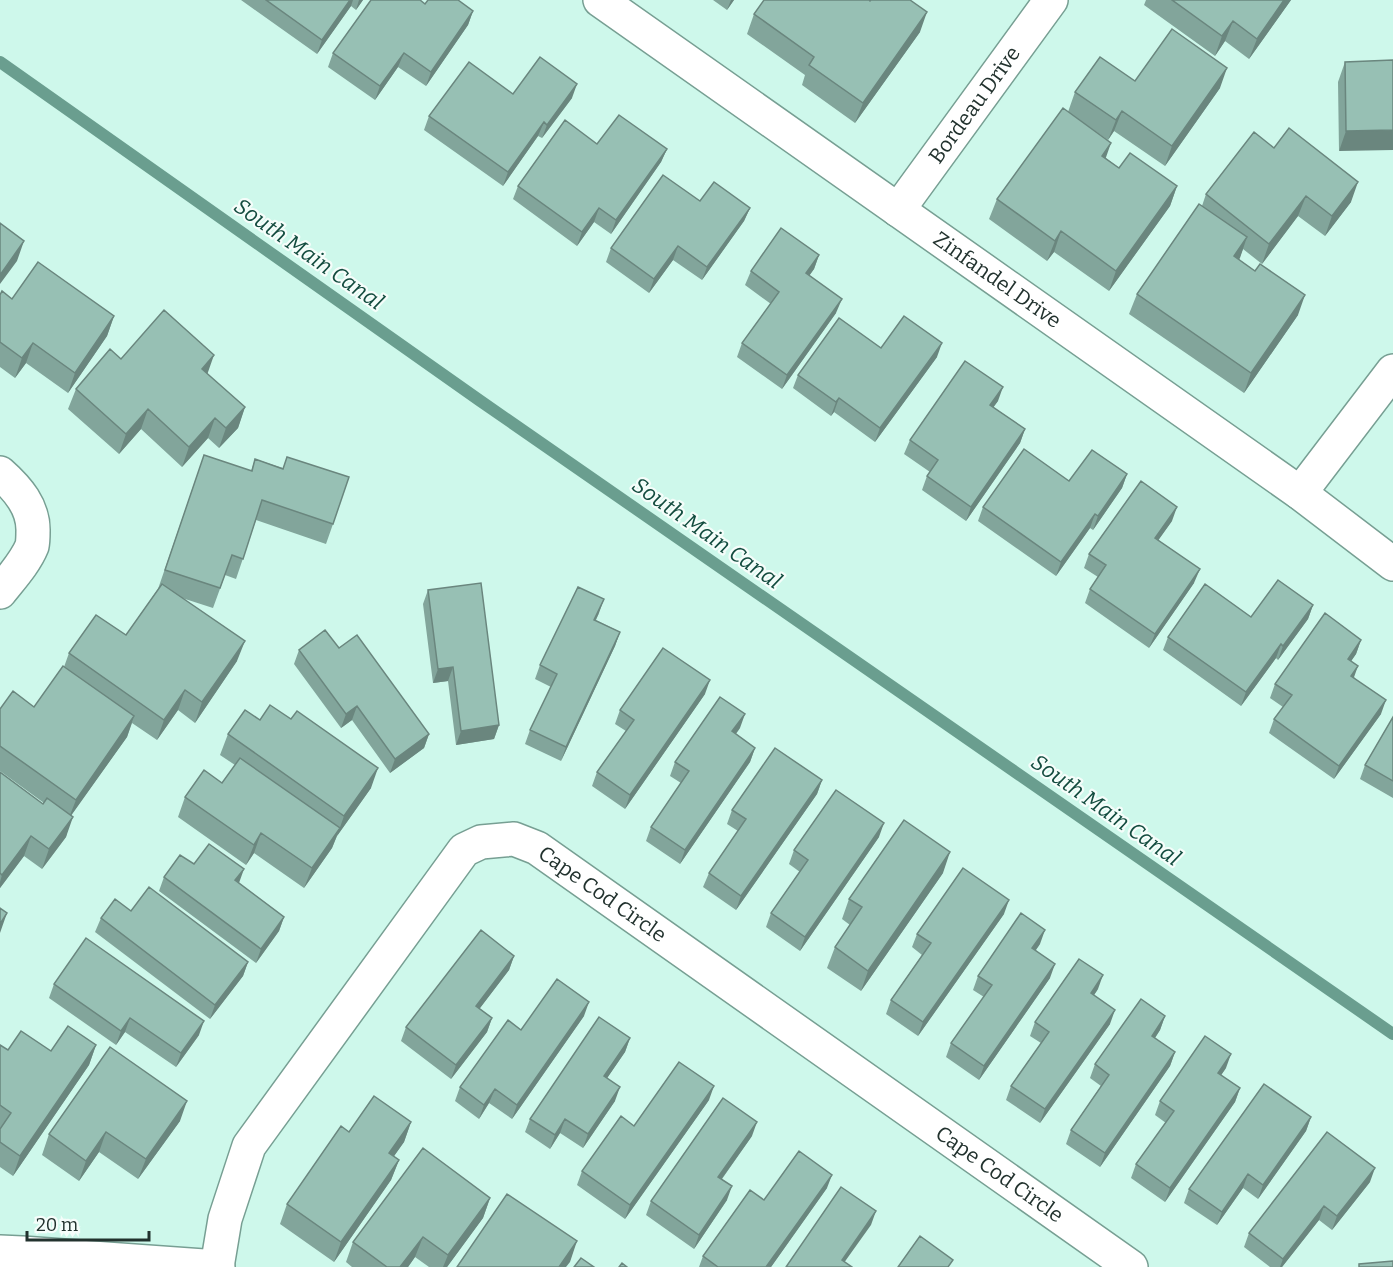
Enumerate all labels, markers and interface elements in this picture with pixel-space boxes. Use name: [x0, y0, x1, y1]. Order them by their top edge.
street label: Bordeau Drive: [923, 41, 1026, 169]
water label: South Main Canal: [229, 192, 389, 316]
street label: Zinfandel Drive: [928, 226, 1066, 334]
water label: South Main Canal: [627, 471, 787, 595]
water label: South Main Canal: [1026, 748, 1186, 872]
street label: Cape Cod Circle: [533, 840, 671, 948]
street label: Cape Cod Circle: [931, 1120, 1069, 1228]
scale bar: [27, 1204, 148, 1242]
text: 20 m: [36, 1214, 78, 1236]

